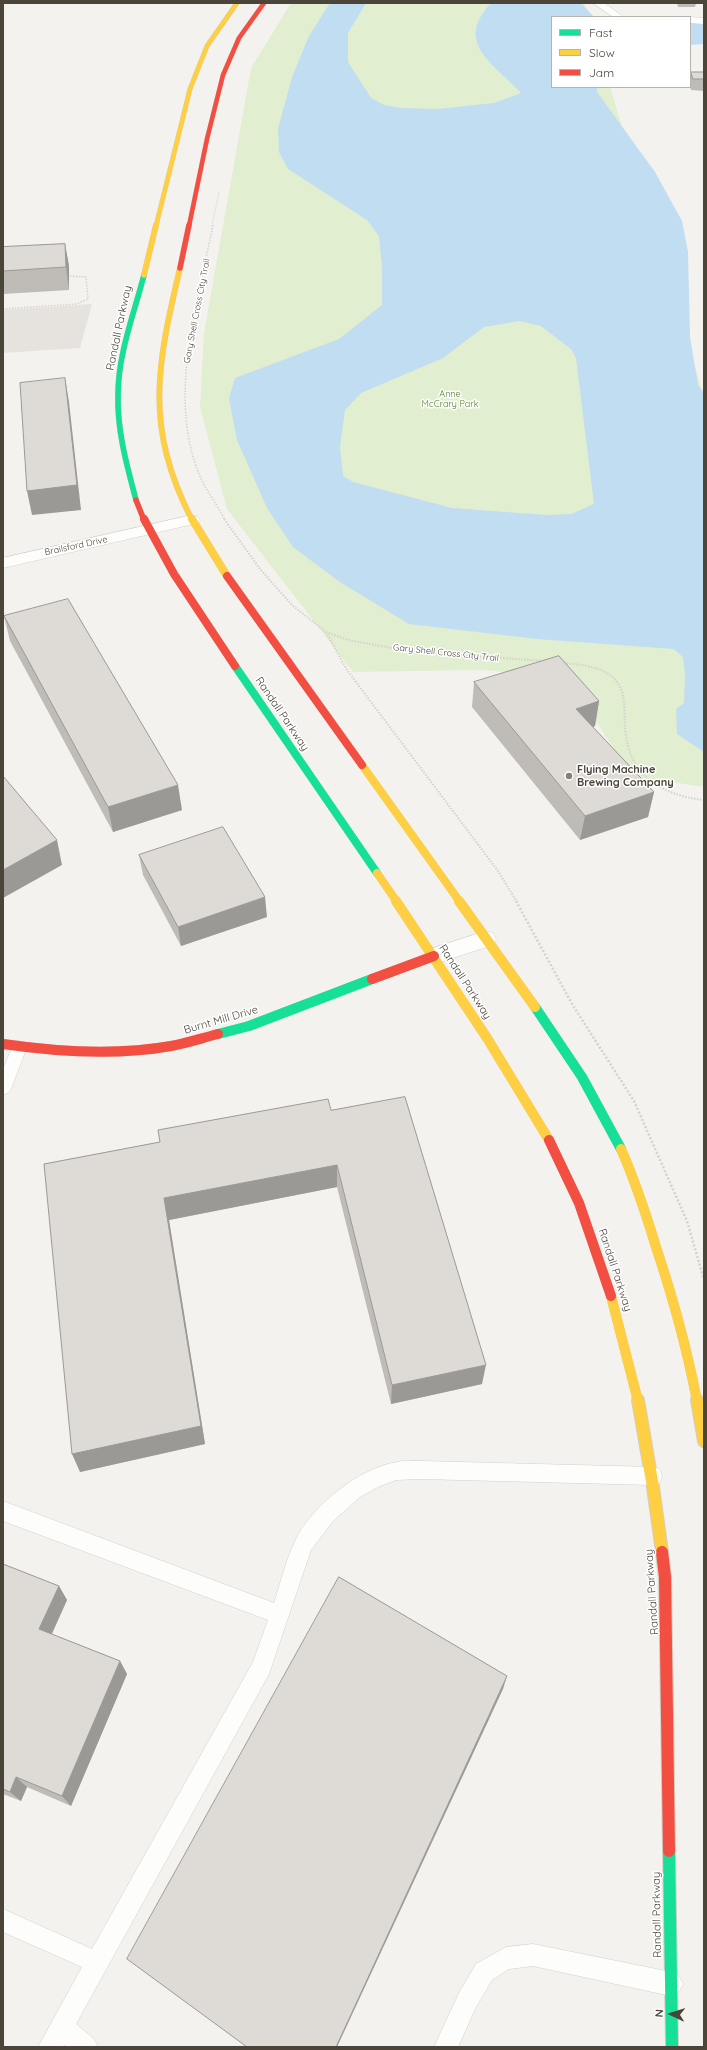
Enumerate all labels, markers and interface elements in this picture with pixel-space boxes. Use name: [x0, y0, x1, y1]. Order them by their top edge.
legend: [551, 16, 691, 88]
text: Fast: [589, 25, 613, 40]
text: Slow: [589, 45, 615, 60]
text: Jam: [589, 65, 614, 80]
street label: Gary Shell Cross City Trail: [182, 258, 212, 364]
street label: Randall Parkway: [104, 284, 134, 372]
park label: Anne McCrary Park: [422, 389, 478, 410]
street label: Brailsford Drive: [44, 534, 108, 558]
street label: Gary Shell Cross City Trail: [393, 642, 499, 664]
street label: Randall Parkway: [252, 675, 312, 753]
place label: Flying Machine Brewing Company: [577, 763, 674, 789]
marker: Flying Machine Brewing Company: [564, 771, 574, 781]
street label: Randall Parkway: [436, 942, 494, 1022]
street label: Burnt Mill Drive: [182, 1003, 260, 1037]
street label: Randall Parkway: [595, 1227, 635, 1313]
street label: Randall Parkway: [642, 1548, 662, 1636]
street label: Randall Parkway: [650, 1872, 664, 1958]
north arrow: [651, 1994, 691, 2034]
text: N: [652, 2009, 666, 2018]

